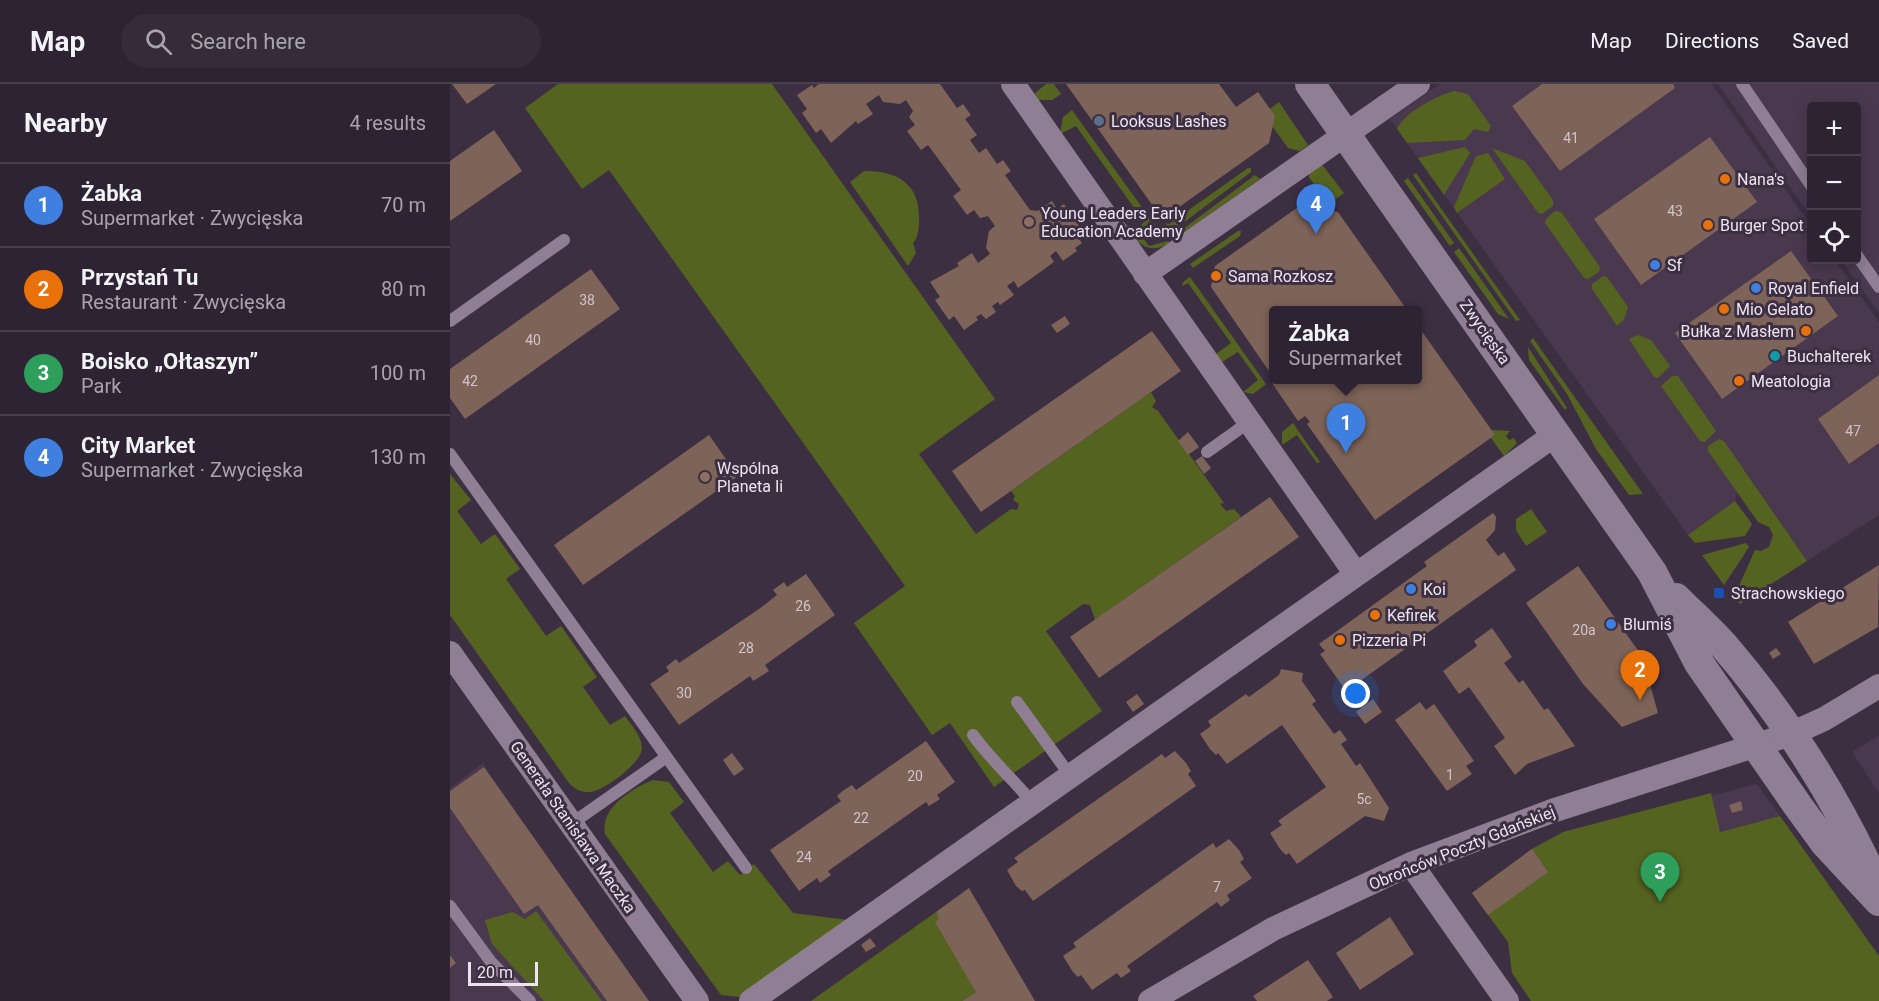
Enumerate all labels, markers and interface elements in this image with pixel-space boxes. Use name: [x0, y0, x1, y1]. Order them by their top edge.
search box: [121, 14, 541, 68]
text: Map: [30, 25, 85, 58]
icon: search: [142, 25, 175, 58]
text: Search here: [190, 29, 306, 54]
text: Map: [1590, 29, 1632, 53]
text: Directions: [1665, 29, 1759, 53]
text: Saved: [1792, 29, 1849, 53]
map controls: [1807, 102, 1861, 264]
button: +: [1807, 102, 1861, 156]
text: Nearby: [24, 108, 107, 138]
text: 4 results: [350, 111, 426, 135]
place label: Looksus Lashes: [1111, 112, 1226, 131]
marker: Looksus Lashes: [1092, 114, 1106, 128]
house number: 41: [1563, 130, 1579, 146]
button: −: [1807, 156, 1861, 210]
place label: Nana's: [1737, 170, 1785, 189]
marker: Nana's: [1718, 172, 1732, 186]
text: Żabka: [81, 181, 142, 206]
pin: 4: [1296, 184, 1336, 234]
text: 1: [38, 193, 49, 217]
text: 70 m: [381, 193, 426, 217]
house number: 43: [1667, 203, 1683, 219]
place label: Young Leaders Early Education Academy: [1041, 204, 1186, 241]
text: Supermarket · Zwycięska: [81, 206, 303, 230]
button: locate: [1807, 210, 1861, 264]
marker: Young Leaders Early Education Academy: [1022, 215, 1036, 229]
place label: Burger Spot: [1720, 216, 1804, 235]
marker: Burger Spot: [1701, 218, 1715, 232]
place label: Sf: [1667, 256, 1683, 275]
marker: Sf: [1648, 258, 1662, 272]
text: Przystań Tu: [81, 265, 198, 290]
place label: Sama Rozkosz: [1228, 267, 1333, 286]
marker: Sama Rozkosz: [1209, 269, 1223, 283]
text: 2: [38, 277, 49, 301]
text: 80 m: [381, 277, 426, 301]
place label: Royal Enfield: [1768, 279, 1859, 298]
marker: Royal Enfield: [1749, 281, 1763, 295]
text: Restaurant · Zwycięska: [81, 290, 286, 314]
house number: 38: [579, 292, 595, 308]
street label: Zwycięska: [1456, 296, 1514, 368]
place label: Mio Gelato: [1736, 300, 1813, 319]
marker: Mio Gelato: [1717, 302, 1731, 316]
popup: [1269, 306, 1422, 384]
text: Żabka: [1289, 321, 1350, 346]
place label: Bułka z Masłem: [1680, 322, 1794, 341]
marker: Bułka z Masłem: [1799, 324, 1813, 338]
house number: 40: [525, 332, 541, 348]
text: Supermarket: [1289, 346, 1402, 370]
place label: Buchalterek: [1787, 347, 1872, 366]
text: Boisko „Ołtaszyn”: [81, 349, 258, 374]
marker: Buchalterek: [1768, 349, 1782, 363]
text: 3: [38, 361, 49, 385]
text: 100 m: [370, 361, 426, 385]
place label: Meatologia: [1751, 372, 1831, 391]
house number: 42: [462, 373, 478, 389]
text: Park: [81, 374, 121, 398]
marker: Meatologia: [1732, 374, 1746, 388]
pin: 1: [1326, 404, 1366, 453]
house number: 47: [1845, 423, 1861, 439]
text: City Market: [81, 433, 195, 458]
text: 4: [38, 445, 49, 469]
text: 130 m: [370, 445, 426, 469]
text: Supermarket · Zwycięska: [81, 458, 303, 482]
place label: Wspólna Planeta Ii: [717, 459, 783, 496]
marker: Wspólna Planeta Ii: [698, 470, 712, 484]
place label: Koi: [1423, 580, 1446, 599]
marker: Koi: [1404, 582, 1418, 596]
place label: Strachowskiego: [1731, 584, 1845, 603]
marker: Strachowskiego: [1712, 586, 1726, 600]
house number: 26: [795, 598, 811, 614]
place label: Kefirek: [1387, 606, 1437, 625]
marker: Kefirek: [1368, 608, 1382, 622]
place label: Blumiś: [1623, 615, 1672, 634]
marker: Blumiś: [1604, 617, 1618, 631]
house number: 20a: [1572, 622, 1596, 638]
place label: Pizzeria Pi: [1352, 631, 1426, 650]
marker: Pizzeria Pi: [1333, 633, 1347, 647]
house number: 28: [738, 640, 754, 656]
pin: 2: [1620, 650, 1660, 700]
your location: [1341, 679, 1370, 708]
house number: 30: [676, 685, 692, 701]
street label: Generała Stanisława Maczka: [506, 737, 640, 917]
house number: 1: [1446, 767, 1454, 783]
house number: 20: [907, 768, 923, 784]
house number: 5c: [1356, 791, 1372, 807]
street label: Obrońców Poczty Gdańskiej: [1366, 802, 1558, 894]
house number: 22: [853, 810, 869, 826]
house number: 24: [796, 849, 812, 865]
pin: 3: [1640, 852, 1680, 902]
house number: 7: [1213, 879, 1221, 895]
scale bar: [468, 959, 538, 986]
text: 20 m: [477, 963, 513, 982]

